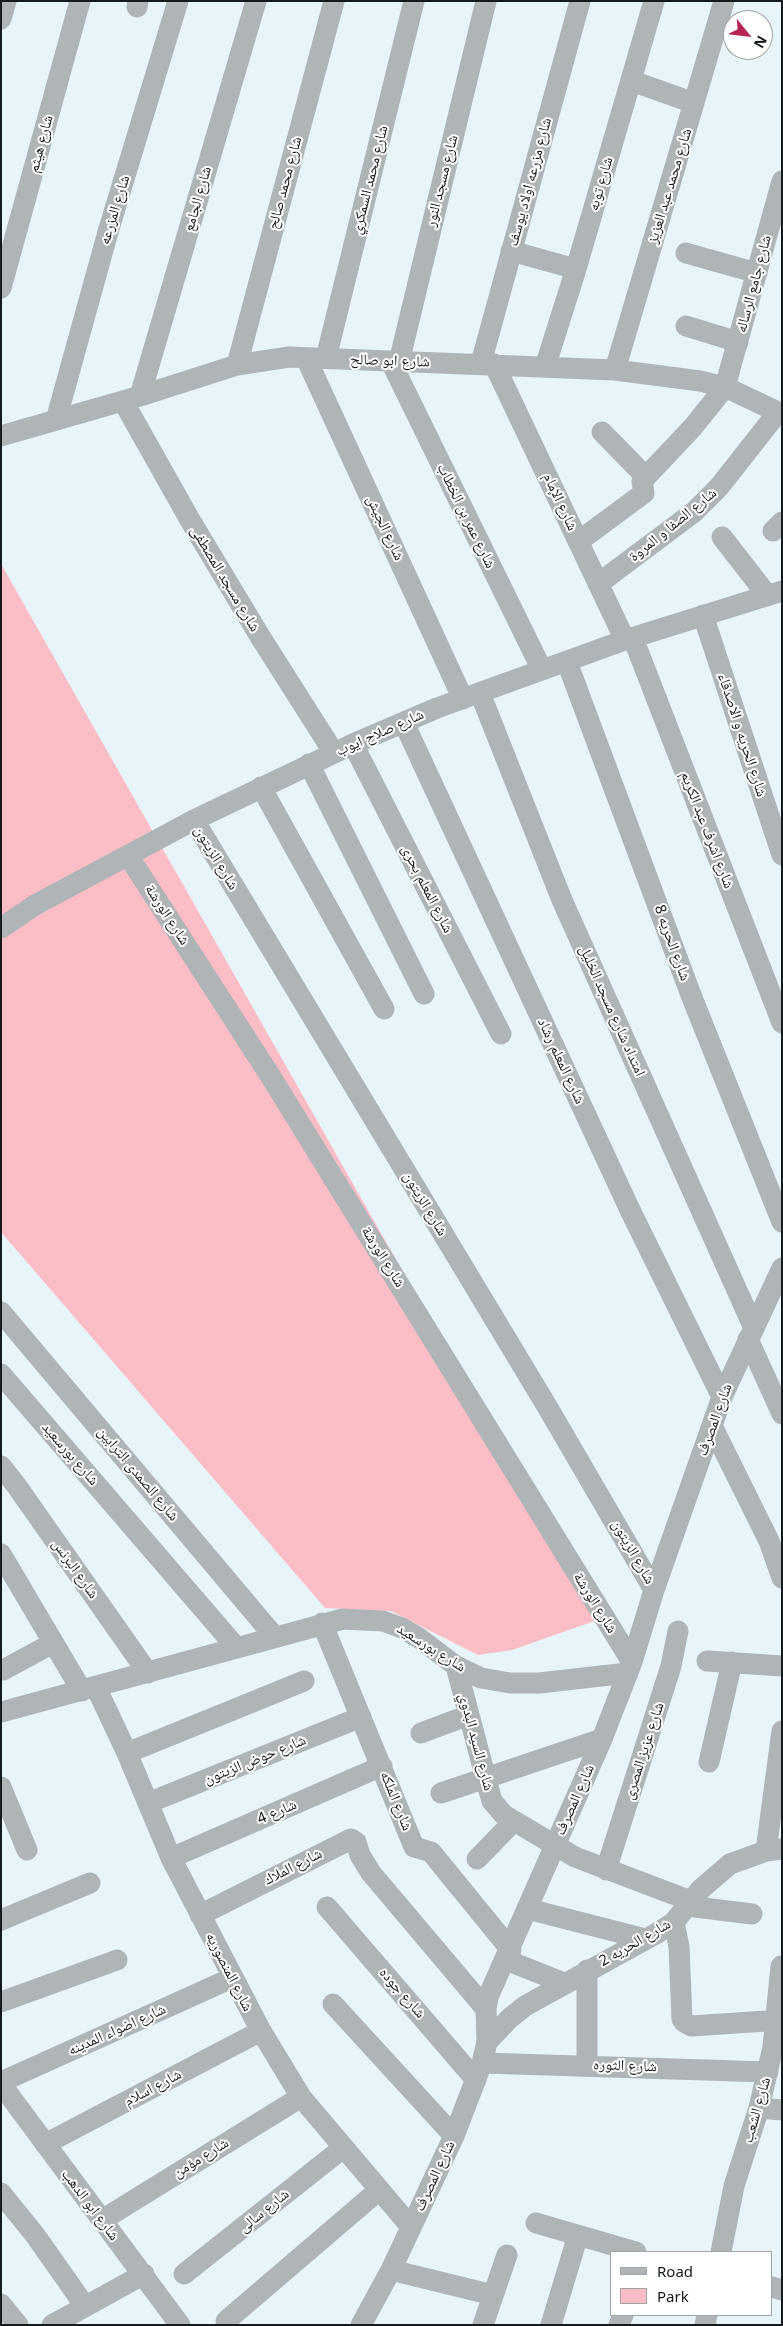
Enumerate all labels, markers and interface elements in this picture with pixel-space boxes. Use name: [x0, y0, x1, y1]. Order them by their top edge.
north arrow: [723, 10, 773, 60]
text: N: [750, 32, 772, 52]
street label: شارع هيثم: [25, 113, 57, 175]
street label: شارع مزرعه اولاد يوسف: [504, 116, 556, 248]
street label: شارع محمد السمكري: [348, 124, 392, 236]
street label: شارع محمد عبد العزيز: [644, 126, 696, 246]
street label: شارع مسجد النور: [422, 133, 462, 229]
street label: شارع محمد صالح: [264, 135, 306, 231]
street label: شارع توبه: [585, 155, 617, 213]
street label: شارع الجامع: [180, 164, 216, 234]
street label: شارع المزرعه: [96, 173, 134, 247]
street label: شارع جامع الرساله: [732, 233, 776, 335]
street label: شارع ابو صالح: [350, 351, 430, 371]
street label: شارع عمر بن الخطاب: [433, 461, 499, 571]
street label: شارع الإمام: [539, 470, 581, 534]
street label: شارع الصفا و المروة: [626, 484, 720, 566]
street label: شارع الجيش: [362, 493, 408, 563]
street label: شارع مسجد المصطفى: [186, 523, 264, 635]
street label: شارع الحريه و الاصدقاء: [714, 671, 770, 799]
street label: شارع صلاح ايوب: [333, 706, 427, 760]
street label: شارع اشرف عبد الكريم: [676, 769, 738, 891]
street label: شارع الزيتون: [190, 823, 242, 893]
street label: شارع المعلم بحرى: [397, 842, 457, 936]
street label: شارع الورشة: [141, 881, 193, 949]
street label: شارع الحريه 8: [650, 903, 694, 983]
street label: امتداد شارع مسجد الخليل: [575, 943, 649, 1079]
street label: شارع المعلم رشاد: [533, 1015, 589, 1107]
street label: شارع الزيتون: [399, 1169, 451, 1239]
street label: شارع الورشة: [357, 1223, 409, 1291]
street label: شارع المصرف: [694, 1381, 736, 1459]
street label: شارع بورسعيد: [38, 1419, 102, 1489]
street label: شارع الصمدى الترابين: [93, 1423, 183, 1525]
street label: شارع الزيتون: [607, 1517, 659, 1587]
street label: شارع البرنس: [48, 1536, 102, 1602]
street label: شارع الورشة: [569, 1569, 621, 1637]
street label: شارع بورسعيد: [393, 1620, 469, 1676]
street label: شارع السيد البدوي: [454, 1691, 498, 1793]
street label: شارع عزيز المصرى: [620, 1700, 668, 1802]
street label: شارع حوض الزيتون: [201, 1731, 309, 1789]
street label: شارع المصرف: [551, 1762, 599, 1838]
street label: شارع الملكه: [376, 1769, 416, 1833]
street label: شارع 4: [255, 1796, 299, 1828]
street label: شارع الملاك: [261, 1845, 325, 1889]
street label: شارع الحريه 2: [596, 1915, 674, 1971]
street label: شارع المنصوريه: [201, 1930, 257, 2014]
street label: شارع جوده: [375, 1964, 429, 2022]
street label: شارع اضواء المدينه: [65, 2000, 169, 2060]
street label: شارع الثوره: [593, 2056, 657, 2076]
street label: شارع اسلام: [121, 2065, 185, 2111]
street label: شارع الشعب: [739, 2075, 775, 2145]
street label: شارع مؤمن: [170, 2134, 232, 2182]
street label: شارع المصرف: [411, 2138, 459, 2214]
street label: شارع ابو الدهب: [57, 2166, 123, 2244]
street label: شارع سالى: [235, 2185, 293, 2237]
legend: [610, 2251, 773, 2316]
text: Road: [657, 2261, 693, 2281]
text: Park: [657, 2286, 689, 2306]

